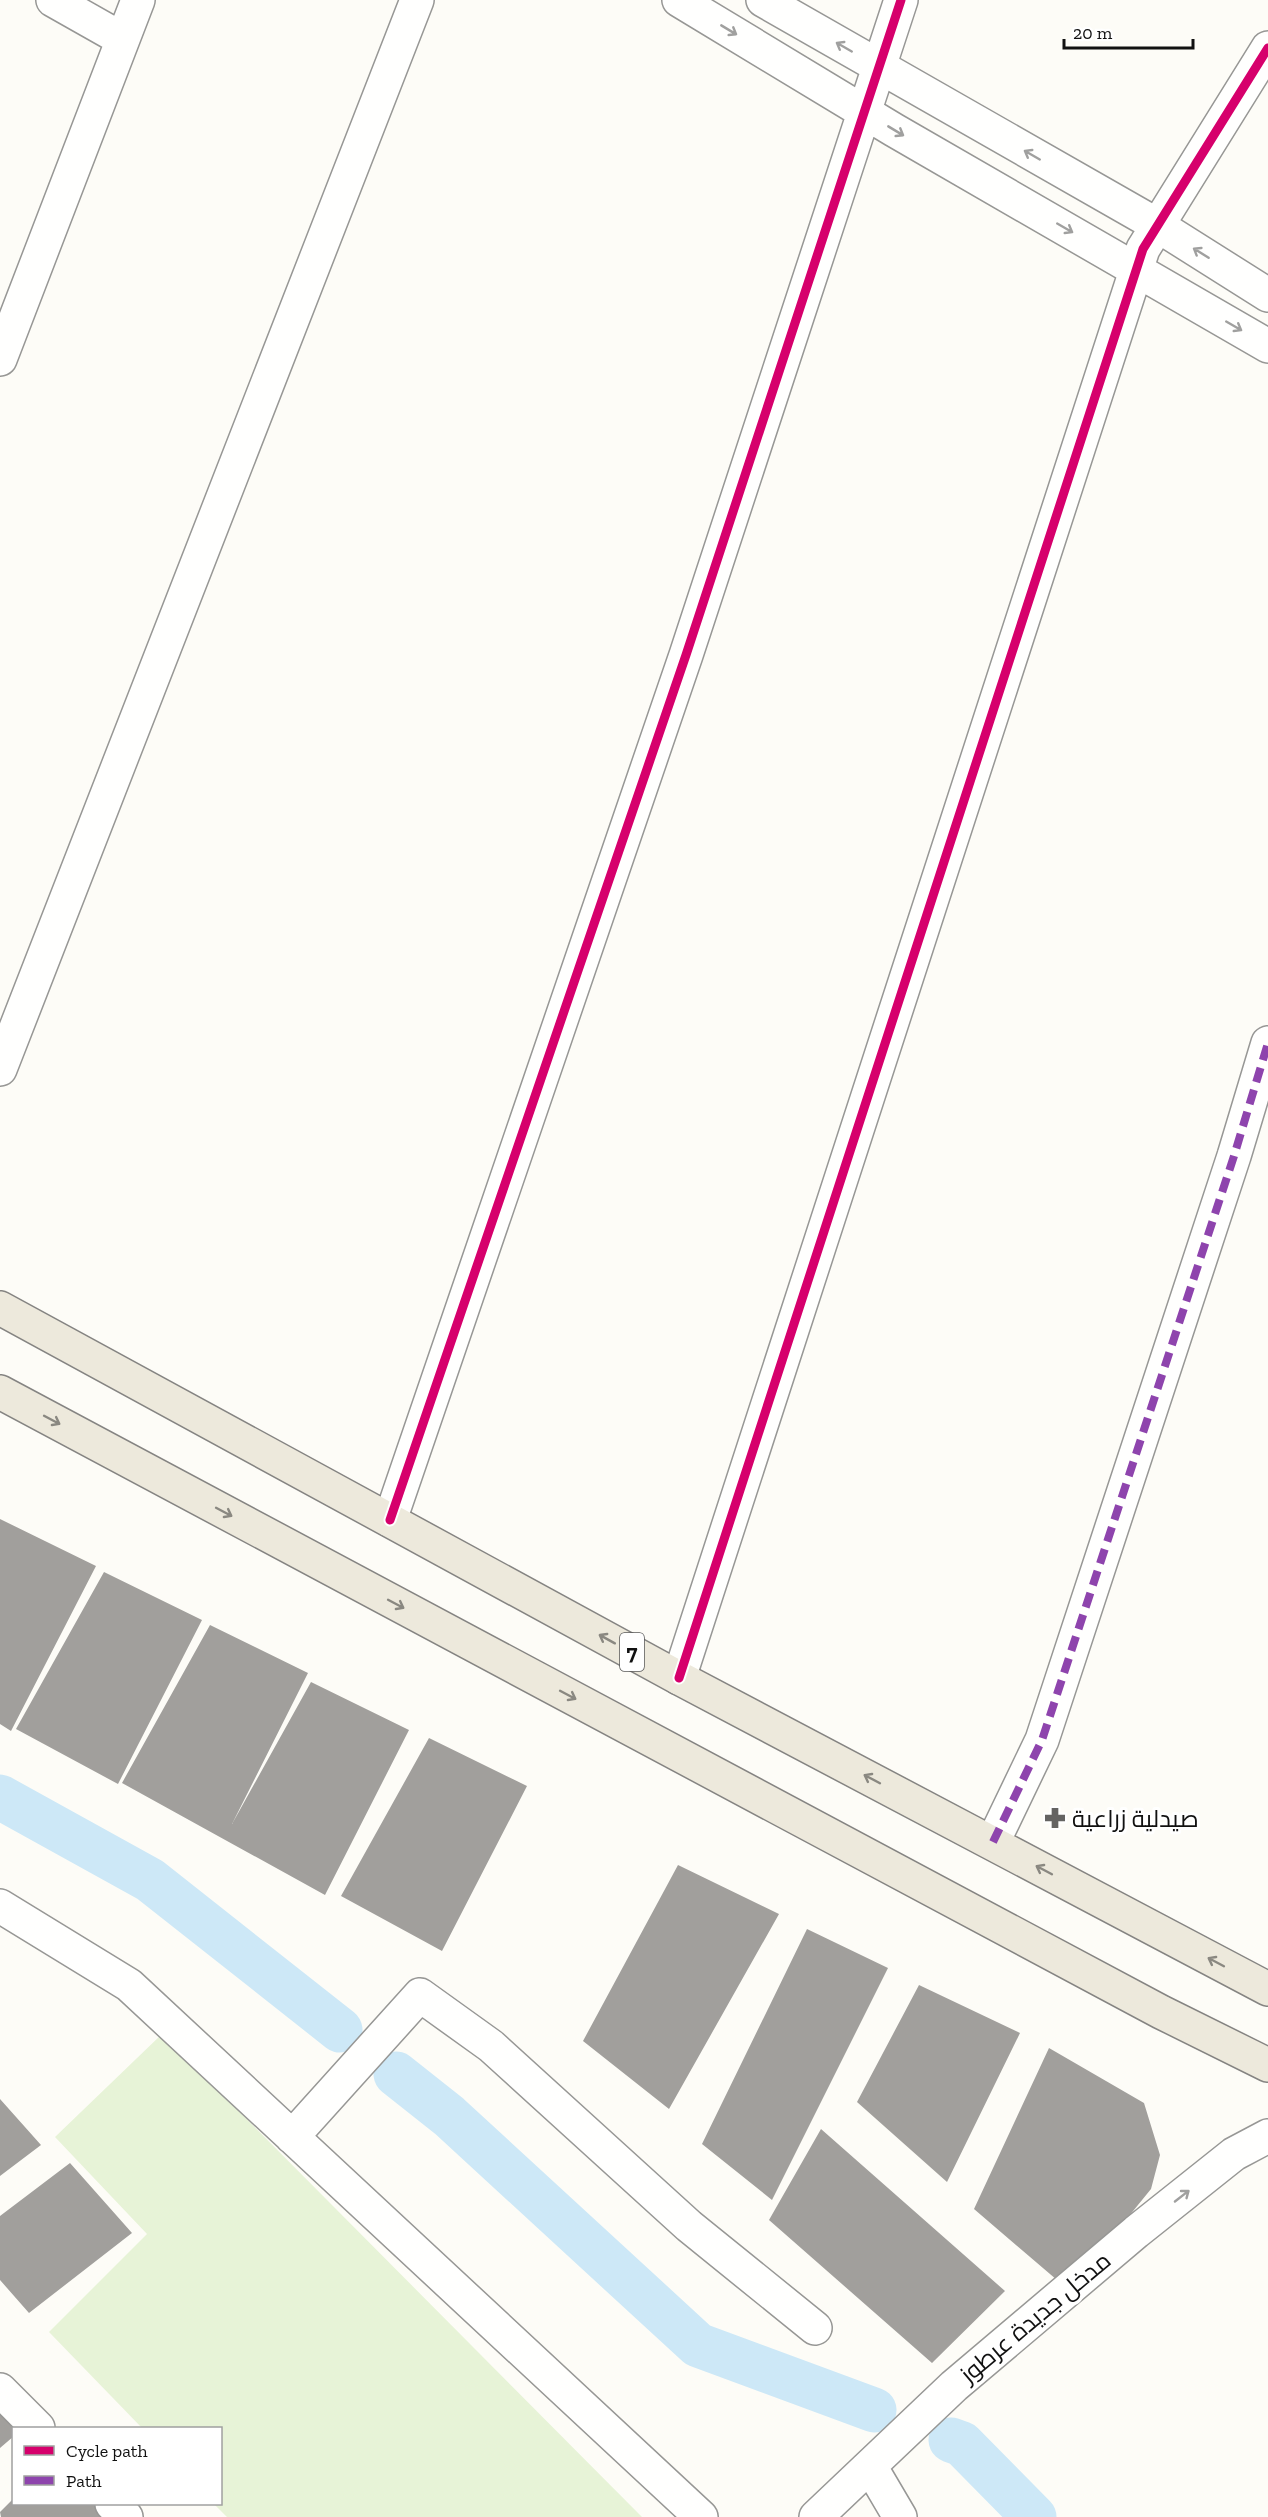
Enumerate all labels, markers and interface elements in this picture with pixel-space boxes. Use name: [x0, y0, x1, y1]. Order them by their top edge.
scale bar: [1064, 12, 1193, 50]
text: 20 m: [1073, 22, 1113, 44]
one-way arrow: [720, 25, 737, 37]
one-way arrow: [836, 41, 853, 53]
one-way arrow: [887, 125, 904, 137]
one-way arrow: [1024, 148, 1041, 160]
one-way arrow: [1056, 223, 1073, 235]
one-way arrow: [1192, 246, 1209, 259]
one-way arrow: [1224, 321, 1242, 332]
one-way arrow: [42, 1415, 60, 1426]
one-way arrow: [214, 1507, 232, 1518]
one-way arrow: [386, 1598, 404, 1610]
one-way arrow: [599, 1633, 616, 1645]
road number: 7: [620, 1633, 644, 1671]
one-way arrow: [558, 1690, 576, 1701]
one-way arrow: [864, 1773, 881, 1785]
place label: صيدلية زراعية: [1072, 1804, 1199, 1833]
pharmacy icon: صيدلية زراعية: [1043, 1806, 1067, 1830]
one-way arrow: [1036, 1864, 1054, 1875]
one-way arrow: [1208, 1956, 1226, 1967]
one-way arrow: [1174, 2189, 1190, 2202]
street label: مدخل جديدة عرطوز: [952, 2245, 1116, 2390]
legend: [12, 2427, 222, 2505]
text: Cycle path: [66, 2440, 148, 2462]
text: Path: [66, 2470, 102, 2492]

